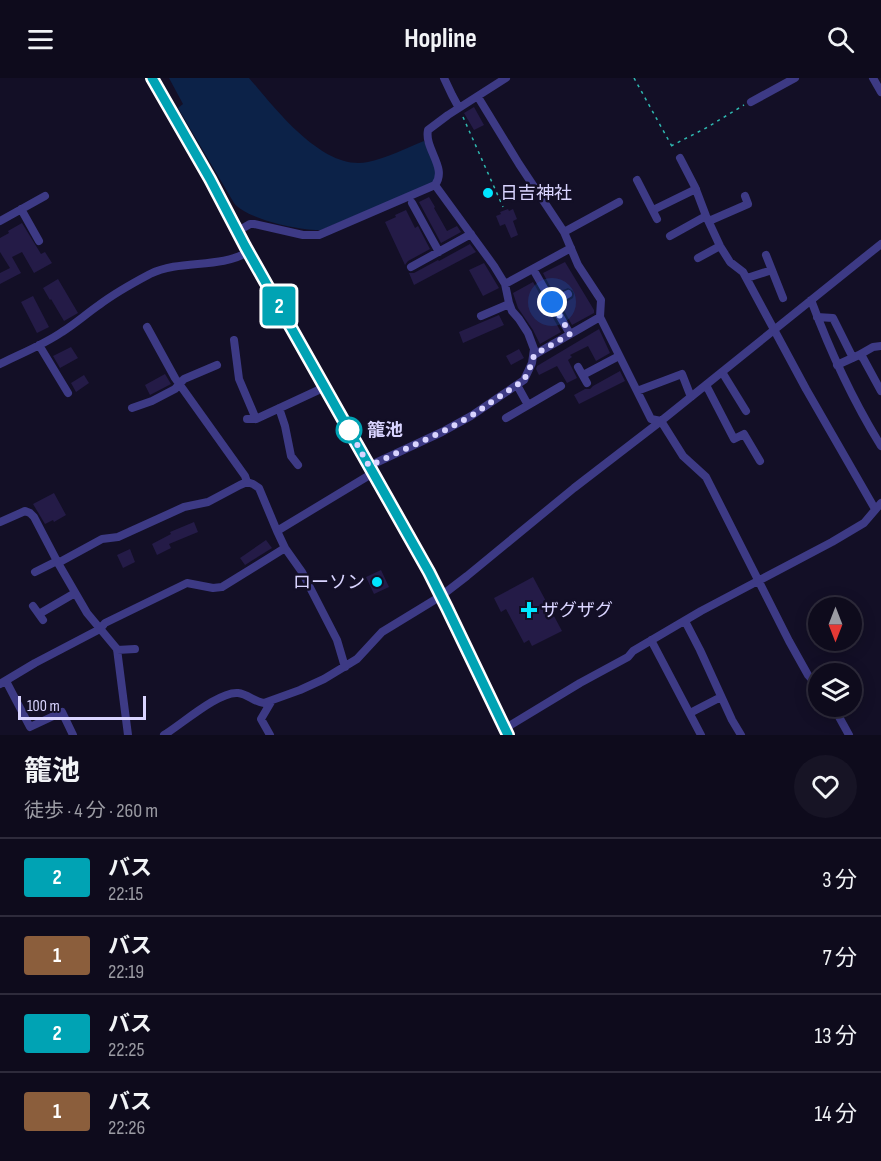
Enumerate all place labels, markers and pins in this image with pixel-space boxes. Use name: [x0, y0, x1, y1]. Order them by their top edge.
place label: 日吉神社: [500, 183, 572, 204]
marker: 日吉神社: [481, 186, 495, 200]
marker: 籠池: [336, 417, 362, 443]
place label: 籠池: [367, 420, 403, 441]
place label: ローソン: [293, 572, 365, 593]
marker: ローソン: [370, 575, 384, 589]
place label: ザグザグ: [541, 600, 613, 621]
marker: ザグザグ: [522, 603, 536, 617]

